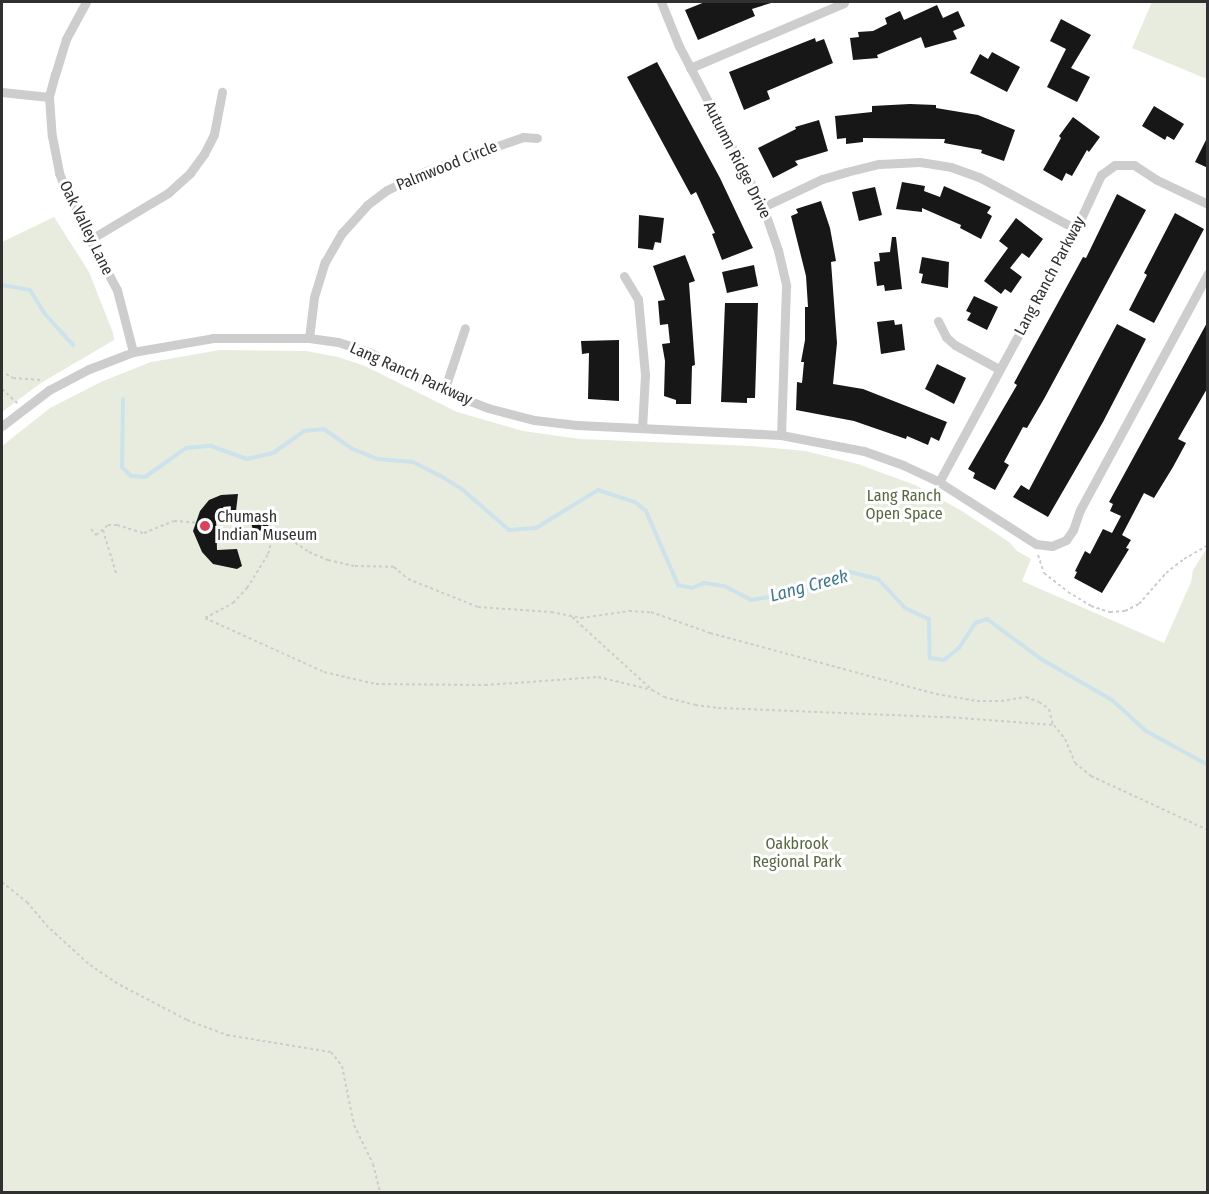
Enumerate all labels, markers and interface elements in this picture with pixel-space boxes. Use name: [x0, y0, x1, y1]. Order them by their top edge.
street label: Autumn Ridge Drive: [699, 98, 775, 222]
street label: Palmwood Circle: [394, 137, 500, 195]
street label: Oak Valley Lane: [55, 178, 117, 278]
street label: Lang Ranch Parkway: [1011, 213, 1089, 339]
street label: Lang Ranch Parkway: [347, 338, 475, 410]
park label: Lang Ranch Open Space: [865, 486, 943, 524]
place label: Chumash Indian Museum: [217, 507, 317, 545]
marker: Chumash Indian Museum: [198, 519, 212, 533]
water label: Lang Creek: [767, 565, 851, 607]
park label: Oakbrook Regional Park: [753, 834, 841, 872]

